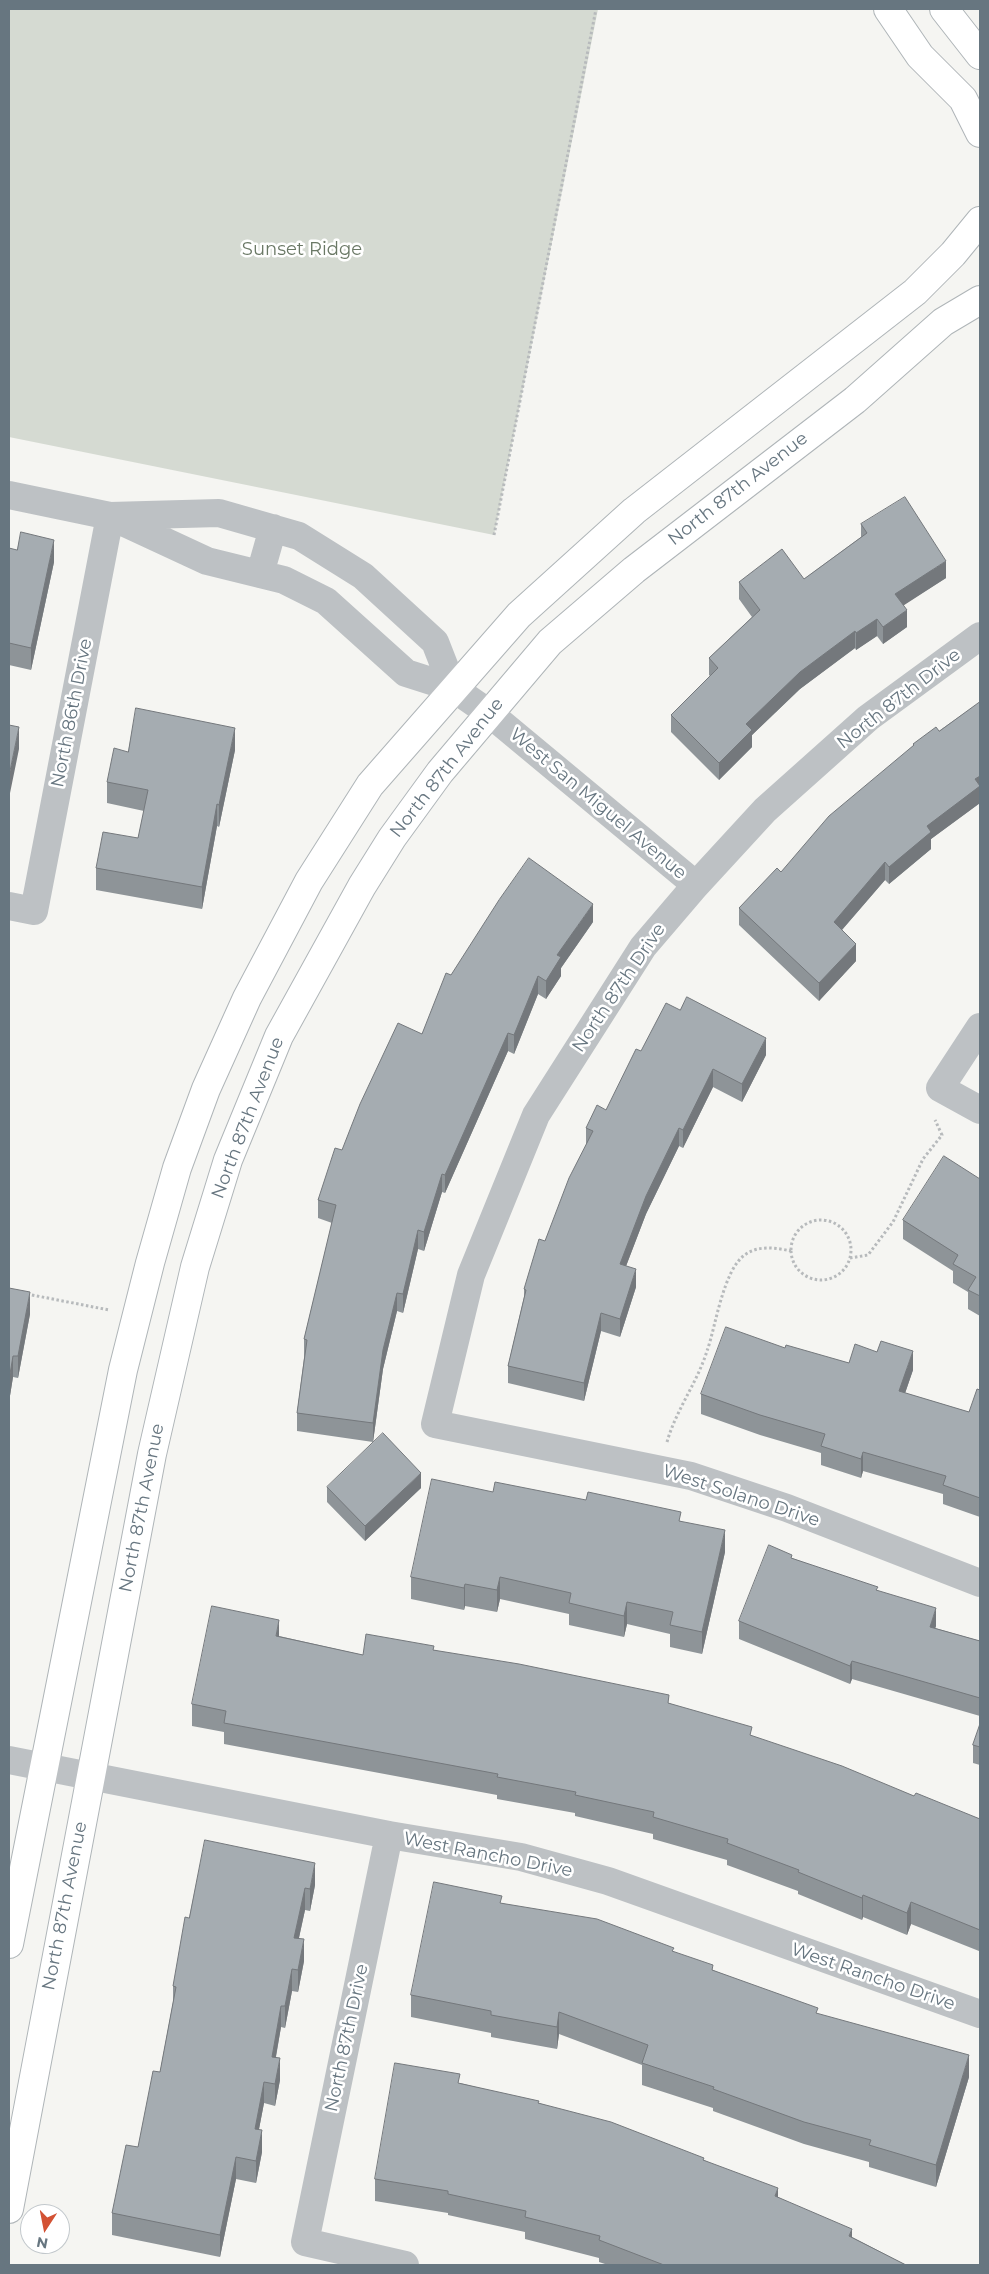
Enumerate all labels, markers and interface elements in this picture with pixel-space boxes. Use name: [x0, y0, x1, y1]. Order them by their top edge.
park label: Sunset Ridge: [242, 239, 362, 261]
street label: North 87th Avenue: [664, 428, 812, 550]
street label: North 86th Drive: [47, 637, 97, 789]
street label: North 87th Drive: [833, 644, 965, 754]
street label: North 87th Avenue: [386, 694, 508, 842]
street label: West San Miguel Avenue: [505, 724, 691, 884]
street label: North 87th Drive: [568, 919, 670, 1057]
street label: North 87th Avenue: [207, 1034, 289, 1202]
street label: North 87th Avenue: [115, 1422, 169, 1594]
street label: West Solano Drive: [660, 1460, 822, 1532]
street label: North 87th Avenue: [38, 1820, 92, 1992]
street label: West Rancho Drive: [402, 1828, 574, 1882]
street label: West Rancho Drive: [788, 1939, 958, 2015]
street label: North 87th Drive: [321, 1962, 373, 2114]
north arrow: [20, 2204, 70, 2254]
text: N: [35, 2233, 50, 2253]

